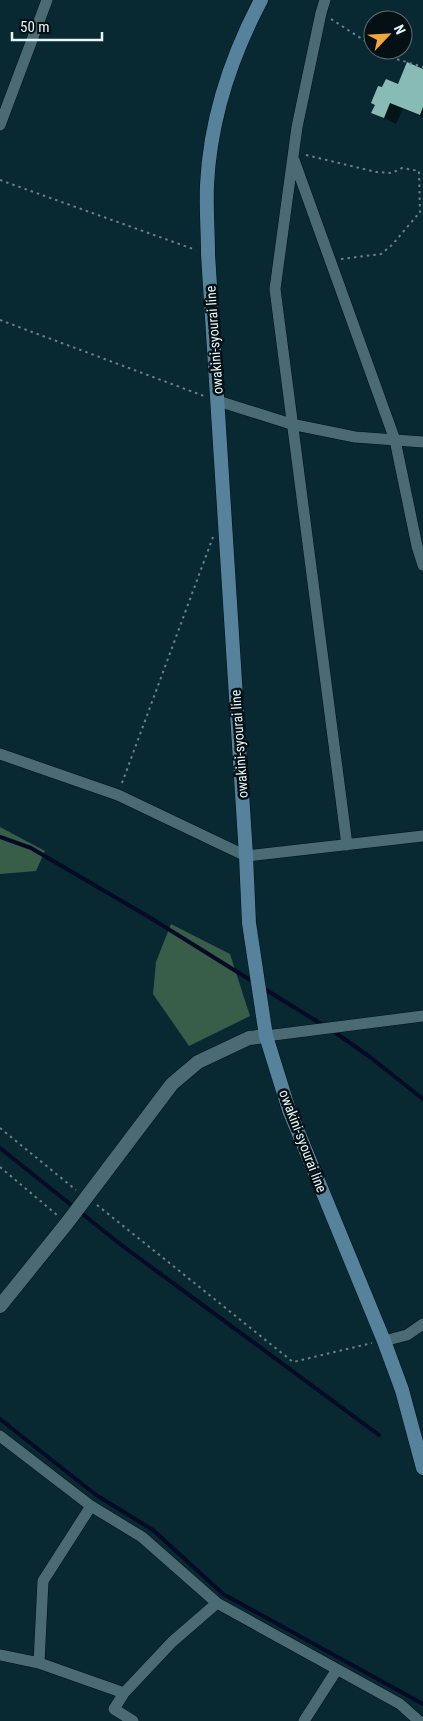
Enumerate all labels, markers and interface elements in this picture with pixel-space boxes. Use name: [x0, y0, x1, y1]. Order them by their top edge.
scale bar: [12, 10, 102, 42]
north arrow: [363, 10, 413, 60]
text: 50 m: [20, 18, 50, 36]
text: N: [391, 22, 409, 37]
street label: owakini-syourai line: [202, 285, 226, 395]
street label: owakini-syourai line: [227, 689, 251, 799]
street label: owakini-syourai line: [276, 1087, 330, 1195]

